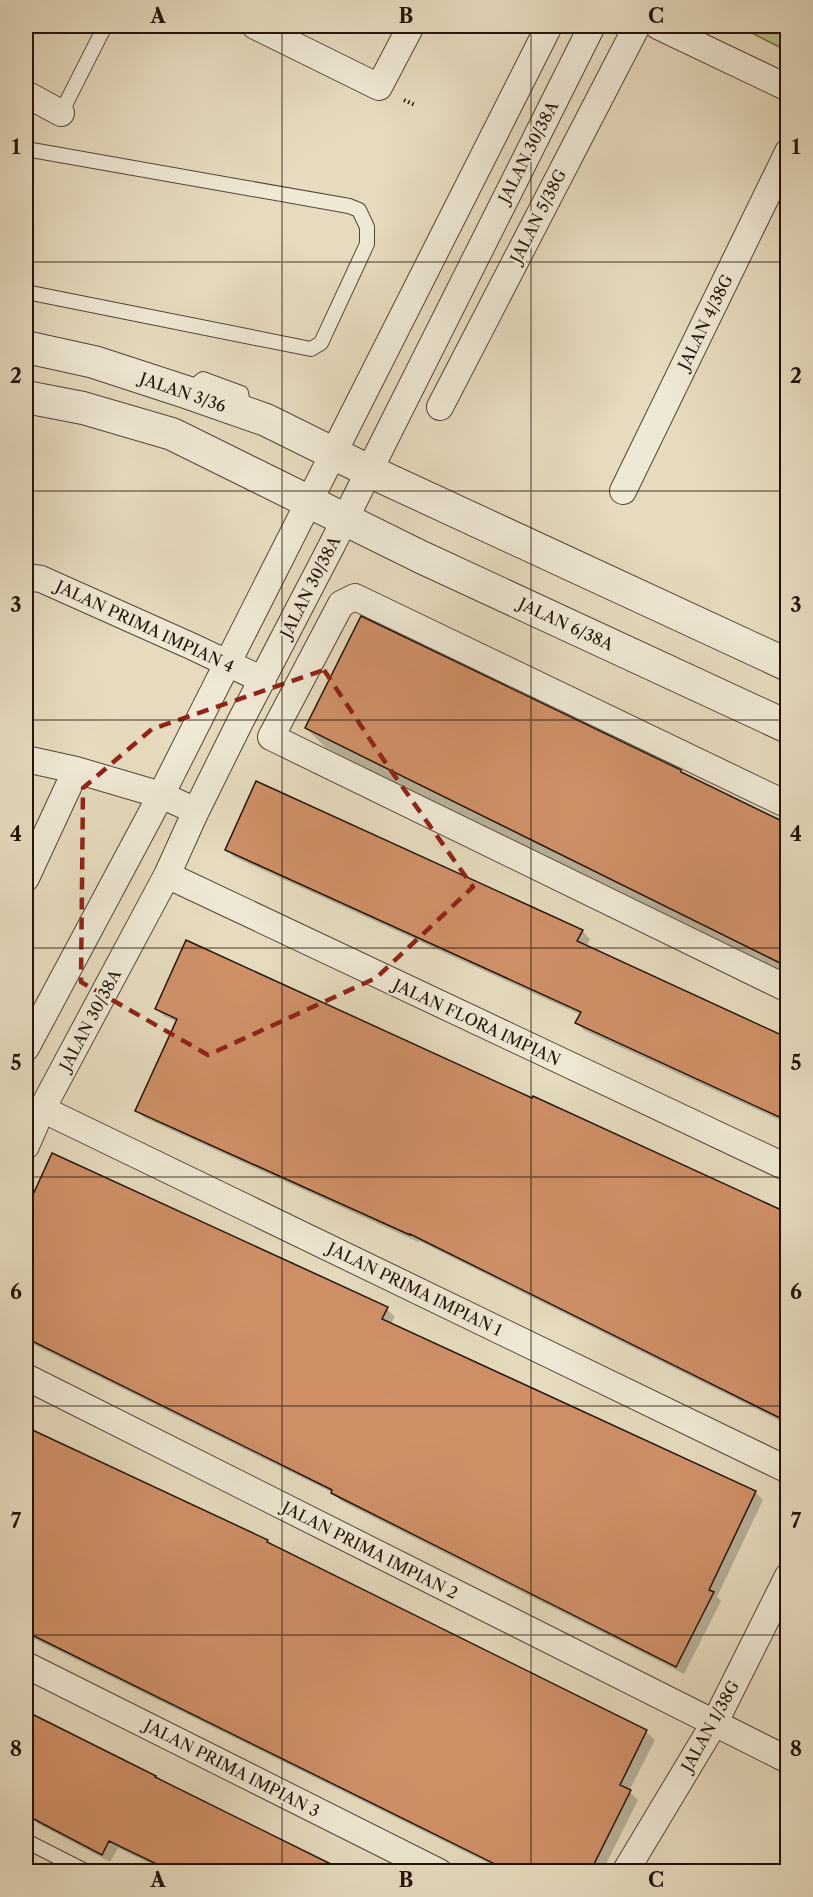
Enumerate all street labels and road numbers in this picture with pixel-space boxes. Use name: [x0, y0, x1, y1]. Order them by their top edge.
street label: JALAN 30/38A: [492, 97, 563, 209]
street label: JALAN 5/38G: [504, 166, 570, 269]
street label: JALAN 4/38G: [672, 271, 737, 376]
street label: JALAN 3/36: [134, 367, 229, 416]
street label: JALAN 30/38A: [274, 532, 345, 644]
street label: JALAN PRIMA IMPIAN 4: [50, 575, 237, 676]
street label: JALAN 6/38A: [513, 592, 618, 655]
street label: JALAN 30/38A: [53, 965, 126, 1077]
street label: JALAN FLORA IMPIAN: [387, 973, 564, 1070]
street label: JALAN PRIMA IMPIAN 1: [322, 1237, 506, 1340]
street label: JALAN PRIMA IMPIAN 2: [276, 1496, 461, 1603]
street label: JALAN 1/38G: [675, 1677, 743, 1778]
street label: JALAN PRIMA IMPIAN 3: [138, 1714, 323, 1821]

